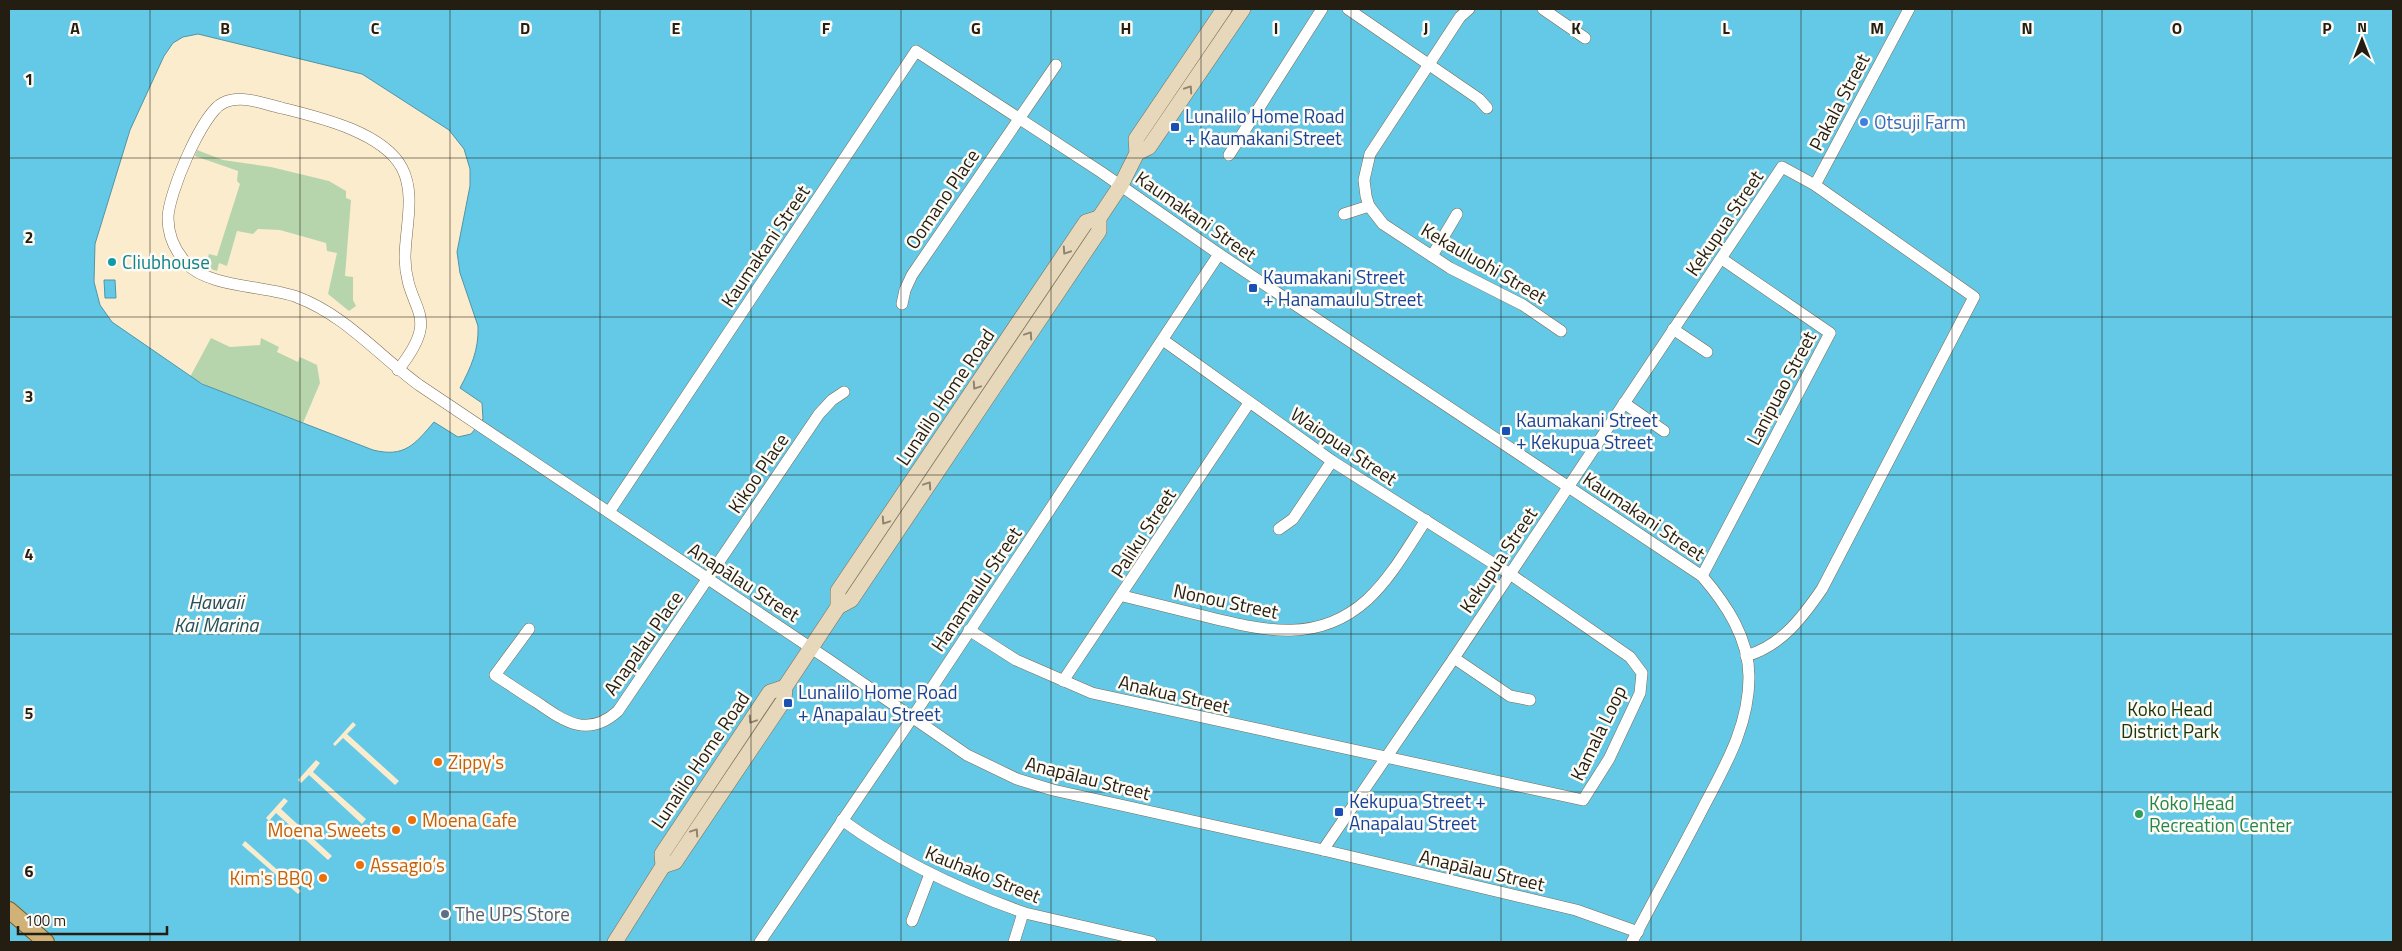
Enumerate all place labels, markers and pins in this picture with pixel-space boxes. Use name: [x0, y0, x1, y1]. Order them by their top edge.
place label: Lunalilo Home Road + Kaumakani Street: [1185, 101, 1345, 152]
place label: Otsuji Farm: [1874, 107, 1966, 136]
marker: Otsuji Farm: [1858, 116, 1870, 128]
marker: Lunalilo Home Road + Kaumakani Street: [1169, 121, 1181, 133]
place label: Cliubhouse: [122, 247, 210, 276]
marker: Cliubhouse: [106, 256, 118, 268]
place label: Kaumakani Street + Hanamaulu Street: [1263, 262, 1423, 313]
marker: Kaumakani Street + Hanamaulu Street: [1247, 282, 1259, 294]
place label: Kaumakani Street + Kekupua Street: [1516, 405, 1658, 456]
marker: Kaumakani Street + Kekupua Street: [1500, 425, 1512, 437]
place label: Lunalilo Home Road + Anapalau Street: [798, 677, 958, 728]
marker: Lunalilo Home Road + Anapalau Street: [782, 697, 794, 709]
place label: Zippy's: [448, 747, 504, 776]
marker: Zippy's: [432, 756, 444, 768]
place label: Kekupua Street + Anapalau Street: [1349, 786, 1486, 837]
place label: Koko Head Recreation Center: [2149, 788, 2292, 839]
place label: Moena Cafe: [422, 805, 517, 834]
marker: Kekupua Street + Anapalau Street: [1333, 806, 1345, 818]
marker: Koko Head Recreation Center: [2133, 808, 2145, 820]
marker: Moena Cafe: [406, 814, 418, 826]
place label: Moena Sweets: [267, 815, 386, 844]
marker: Moena Sweets: [390, 824, 402, 836]
place label: Assagio’s: [370, 850, 445, 879]
marker: Assagio’s: [354, 859, 366, 871]
place label: Kim's BBQ: [230, 863, 313, 892]
marker: Kim's BBQ: [317, 872, 329, 884]
place label: The UPS Store: [455, 899, 570, 928]
marker: The UPS Store: [439, 908, 451, 920]

